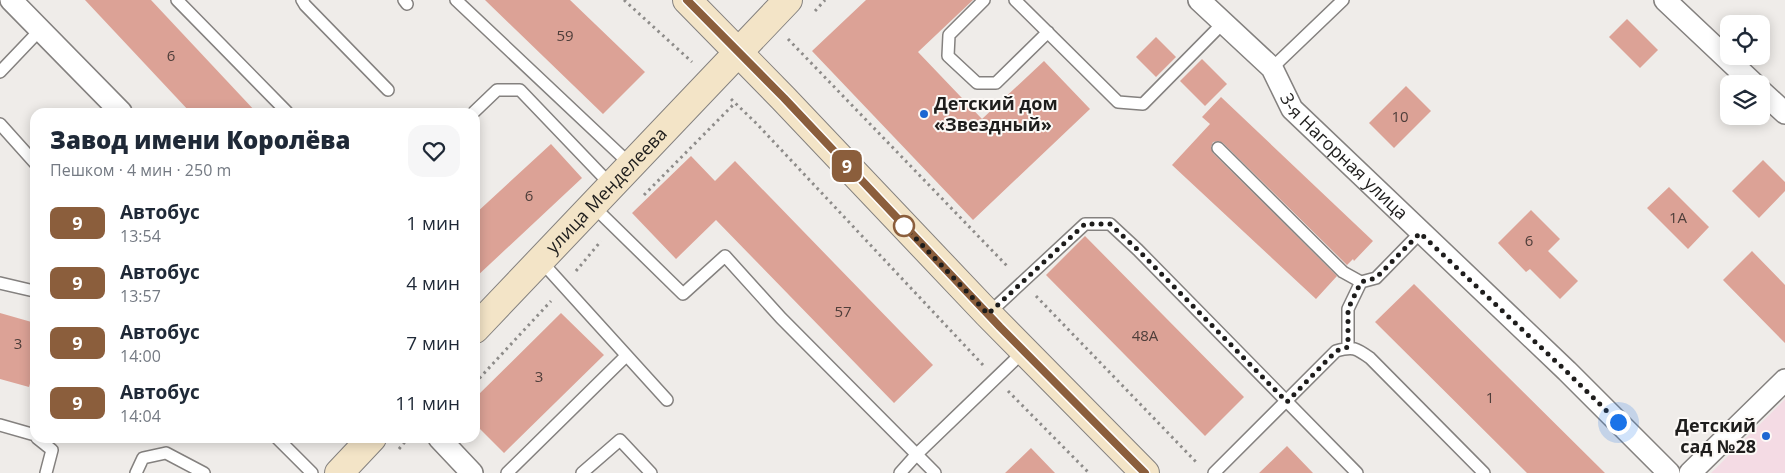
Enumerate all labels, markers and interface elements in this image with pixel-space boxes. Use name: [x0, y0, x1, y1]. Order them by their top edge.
map controls: [1720, 15, 1770, 125]
button: locate: [1720, 15, 1770, 65]
house number: 59: [556, 25, 574, 45]
house number: 6: [167, 45, 175, 65]
button: layers: [1720, 75, 1770, 125]
street label: 3-я Нагорная улица: [1275, 89, 1414, 224]
place label: Детский дом «Звездный»: [934, 91, 1058, 136]
house number: 10: [1391, 106, 1409, 126]
marker: Детский дом «Звездный»: [918, 108, 930, 120]
street label: улица Менделеева: [540, 122, 672, 258]
text: Завод имени Королёва: [50, 123, 350, 156]
button: heart: [408, 125, 460, 177]
line badge: 9: [831, 150, 863, 182]
text: 9: [842, 154, 852, 178]
text: Пешком · 4 мин · 250 m: [50, 159, 231, 181]
house number: 6: [525, 185, 533, 205]
text: Автобус: [120, 199, 200, 225]
house number: 1А: [1669, 207, 1688, 227]
text: 1 мин: [406, 210, 460, 236]
text: 9: [72, 211, 83, 235]
unlabelled marker: [893, 215, 915, 237]
text: 13:54: [120, 225, 161, 247]
house number: 6: [1525, 230, 1533, 250]
text: Автобус: [120, 259, 200, 285]
text: 4 мин: [406, 270, 460, 296]
text: 9: [72, 271, 83, 295]
text: 13:57: [120, 285, 161, 307]
house number: 57: [834, 301, 852, 321]
text: Автобус: [120, 319, 200, 345]
house number: 48А: [1132, 325, 1159, 345]
text: 7 мин: [406, 330, 460, 356]
text: 9: [72, 331, 83, 355]
house number: 3: [14, 333, 22, 353]
text: 14:00: [120, 345, 161, 367]
house number: 3: [535, 366, 543, 386]
text: Автобус: [120, 379, 200, 405]
house number: 1: [1486, 387, 1494, 407]
text: 11 мин: [395, 390, 460, 416]
text: 9: [72, 391, 83, 415]
text: 14:04: [120, 405, 161, 427]
your location: [1606, 410, 1631, 435]
place label: Детский сад №28: [1675, 413, 1756, 458]
marker: Детский сад №28: [1760, 430, 1772, 442]

